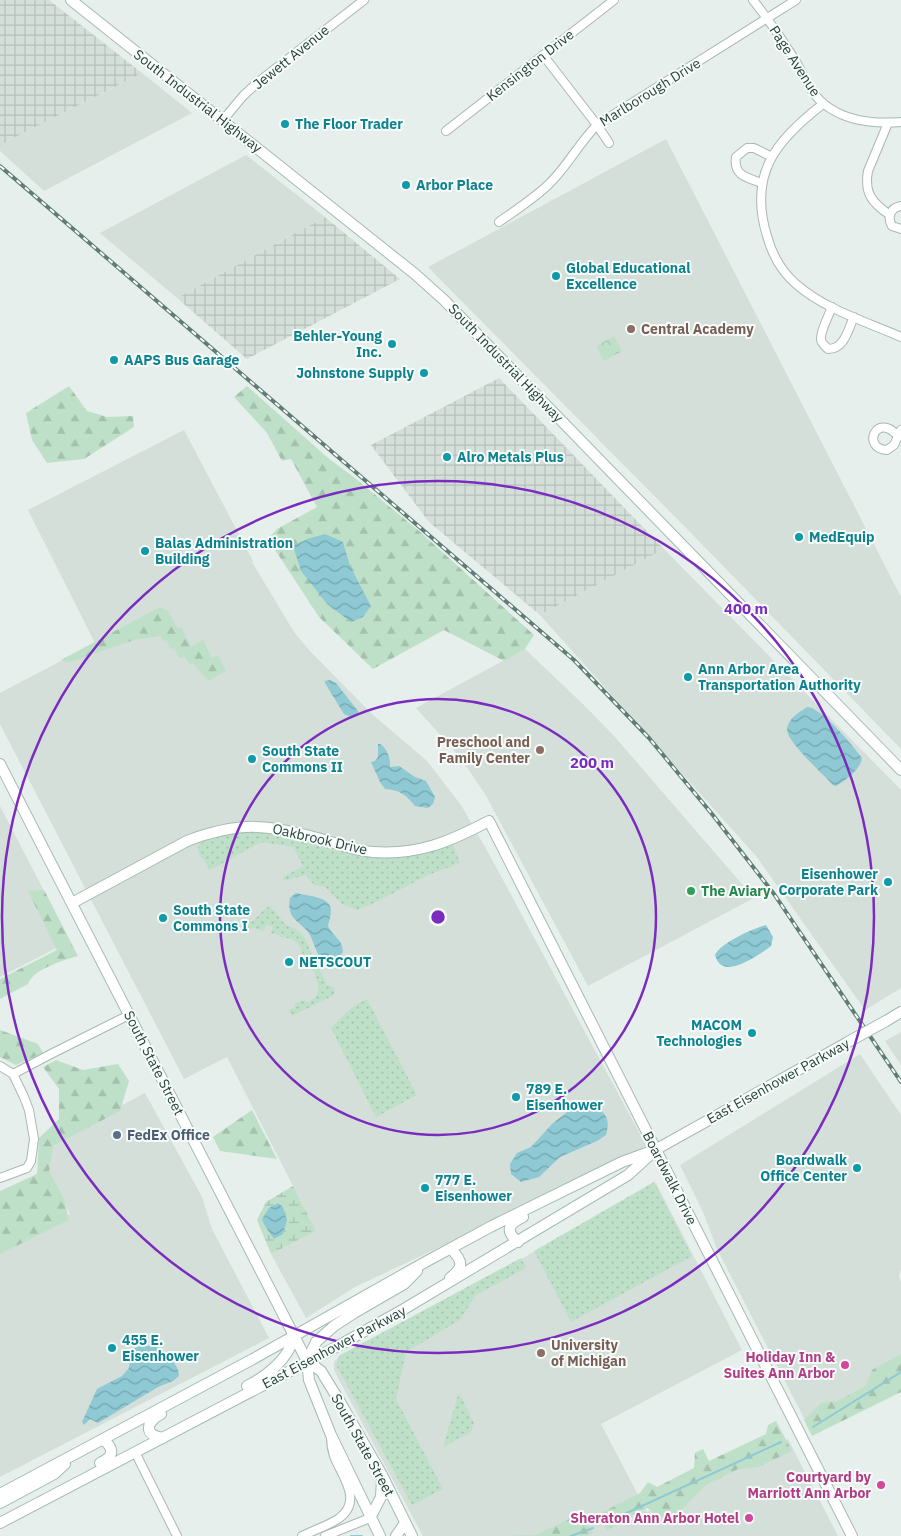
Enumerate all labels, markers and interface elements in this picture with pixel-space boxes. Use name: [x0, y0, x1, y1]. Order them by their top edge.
street label: Jewett Avenue: [249, 21, 333, 93]
street label: Page Avenue: [765, 22, 825, 100]
street label: Kensington Drive: [483, 25, 578, 105]
street label: South Industrial Highway: [130, 45, 266, 157]
street label: Marlborough Drive: [596, 54, 704, 130]
place label: The Floor Trader: [295, 115, 403, 133]
marker: The Floor Trader: [279, 118, 291, 130]
place label: Arbor Place: [416, 176, 493, 194]
marker: Arbor Place: [400, 179, 412, 191]
place label: Global Educational Excellence: [566, 259, 690, 293]
marker: Global Educational Excellence: [550, 270, 562, 282]
street label: South Industrial Highway: [445, 300, 567, 426]
place label: Central Academy: [641, 320, 754, 338]
marker: Central Academy: [625, 323, 637, 335]
place label: Behler-Young Inc.: [293, 327, 382, 361]
marker: Behler-Young Inc.: [386, 338, 398, 350]
place label: AAPS Bus Garage: [124, 351, 240, 369]
marker: AAPS Bus Garage: [108, 354, 120, 366]
place label: Johnstone Supply: [296, 364, 415, 382]
marker: Johnstone Supply: [418, 367, 430, 379]
place label: Alro Metals Plus: [457, 448, 564, 466]
marker: Alro Metals Plus: [441, 451, 453, 463]
place label: MedEquip: [809, 528, 875, 546]
marker: MedEquip: [793, 531, 805, 543]
place label: Balas Administration Building: [155, 534, 293, 568]
marker: Balas Administration Building: [139, 545, 151, 557]
text: 400 m: [724, 599, 768, 618]
place label: Ann Arbor Area Transportation Authority: [698, 660, 861, 694]
marker: Ann Arbor Area Transportation Authority: [682, 671, 694, 683]
place label: Preschool and Family Center: [437, 733, 530, 767]
place label: South State Commons II: [262, 742, 343, 776]
marker: Preschool and Family Center: [534, 744, 546, 756]
marker: South State Commons II: [246, 753, 258, 765]
text: 200 m: [570, 753, 614, 772]
street label: Oakbrook Drive: [271, 819, 369, 859]
place label: Eisenhower Corporate Park: [778, 865, 879, 899]
marker: Eisenhower Corporate Park: [882, 876, 894, 888]
place label: The Aviary: [701, 882, 771, 900]
marker: The Aviary: [685, 885, 697, 897]
place label: South State Commons I: [173, 901, 250, 935]
centre of rings: [429, 908, 447, 926]
marker: South State Commons I: [157, 912, 169, 924]
place label: NETSCOUT: [299, 953, 371, 971]
marker: NETSCOUT: [283, 956, 295, 968]
street label: South State Street: [120, 1008, 188, 1118]
place label: MACOM Technologies: [656, 1016, 742, 1050]
marker: MACOM Technologies: [746, 1027, 758, 1039]
street label: East Eisenhower Parkway: [703, 1034, 853, 1128]
place label: 789 E. Eisenhower: [526, 1080, 603, 1114]
marker: 789 E. Eisenhower: [510, 1091, 522, 1103]
place label: FedEx Office: [127, 1126, 210, 1144]
street label: Boardwalk Drive: [639, 1128, 701, 1228]
marker: FedEx Office: [111, 1129, 123, 1141]
place label: Boardwalk Office Center: [760, 1151, 848, 1185]
marker: Boardwalk Office Center: [851, 1162, 863, 1174]
place label: 777 E. Eisenhower: [435, 1171, 512, 1205]
marker: 777 E. Eisenhower: [419, 1182, 431, 1194]
street label: East Eisenhower Parkway: [259, 1301, 409, 1393]
place label: 455 E. Eisenhower: [122, 1331, 199, 1365]
place label: University of Michigan: [551, 1336, 626, 1370]
marker: 455 E. Eisenhower: [106, 1342, 118, 1354]
marker: University of Michigan: [535, 1347, 547, 1359]
place label: Holiday Inn & Suites Ann Arbor: [723, 1348, 836, 1382]
marker: Holiday Inn & Suites Ann Arbor: [839, 1359, 851, 1371]
street label: South State Street: [327, 1390, 399, 1500]
place label: Courtyard by Marriott Ann Arbor: [748, 1468, 872, 1502]
marker: Courtyard by Marriott Ann Arbor: [875, 1479, 887, 1491]
place label: Sheraton Ann Arbor Hotel: [570, 1509, 739, 1527]
marker: Sheraton Ann Arbor Hotel: [743, 1512, 755, 1524]

